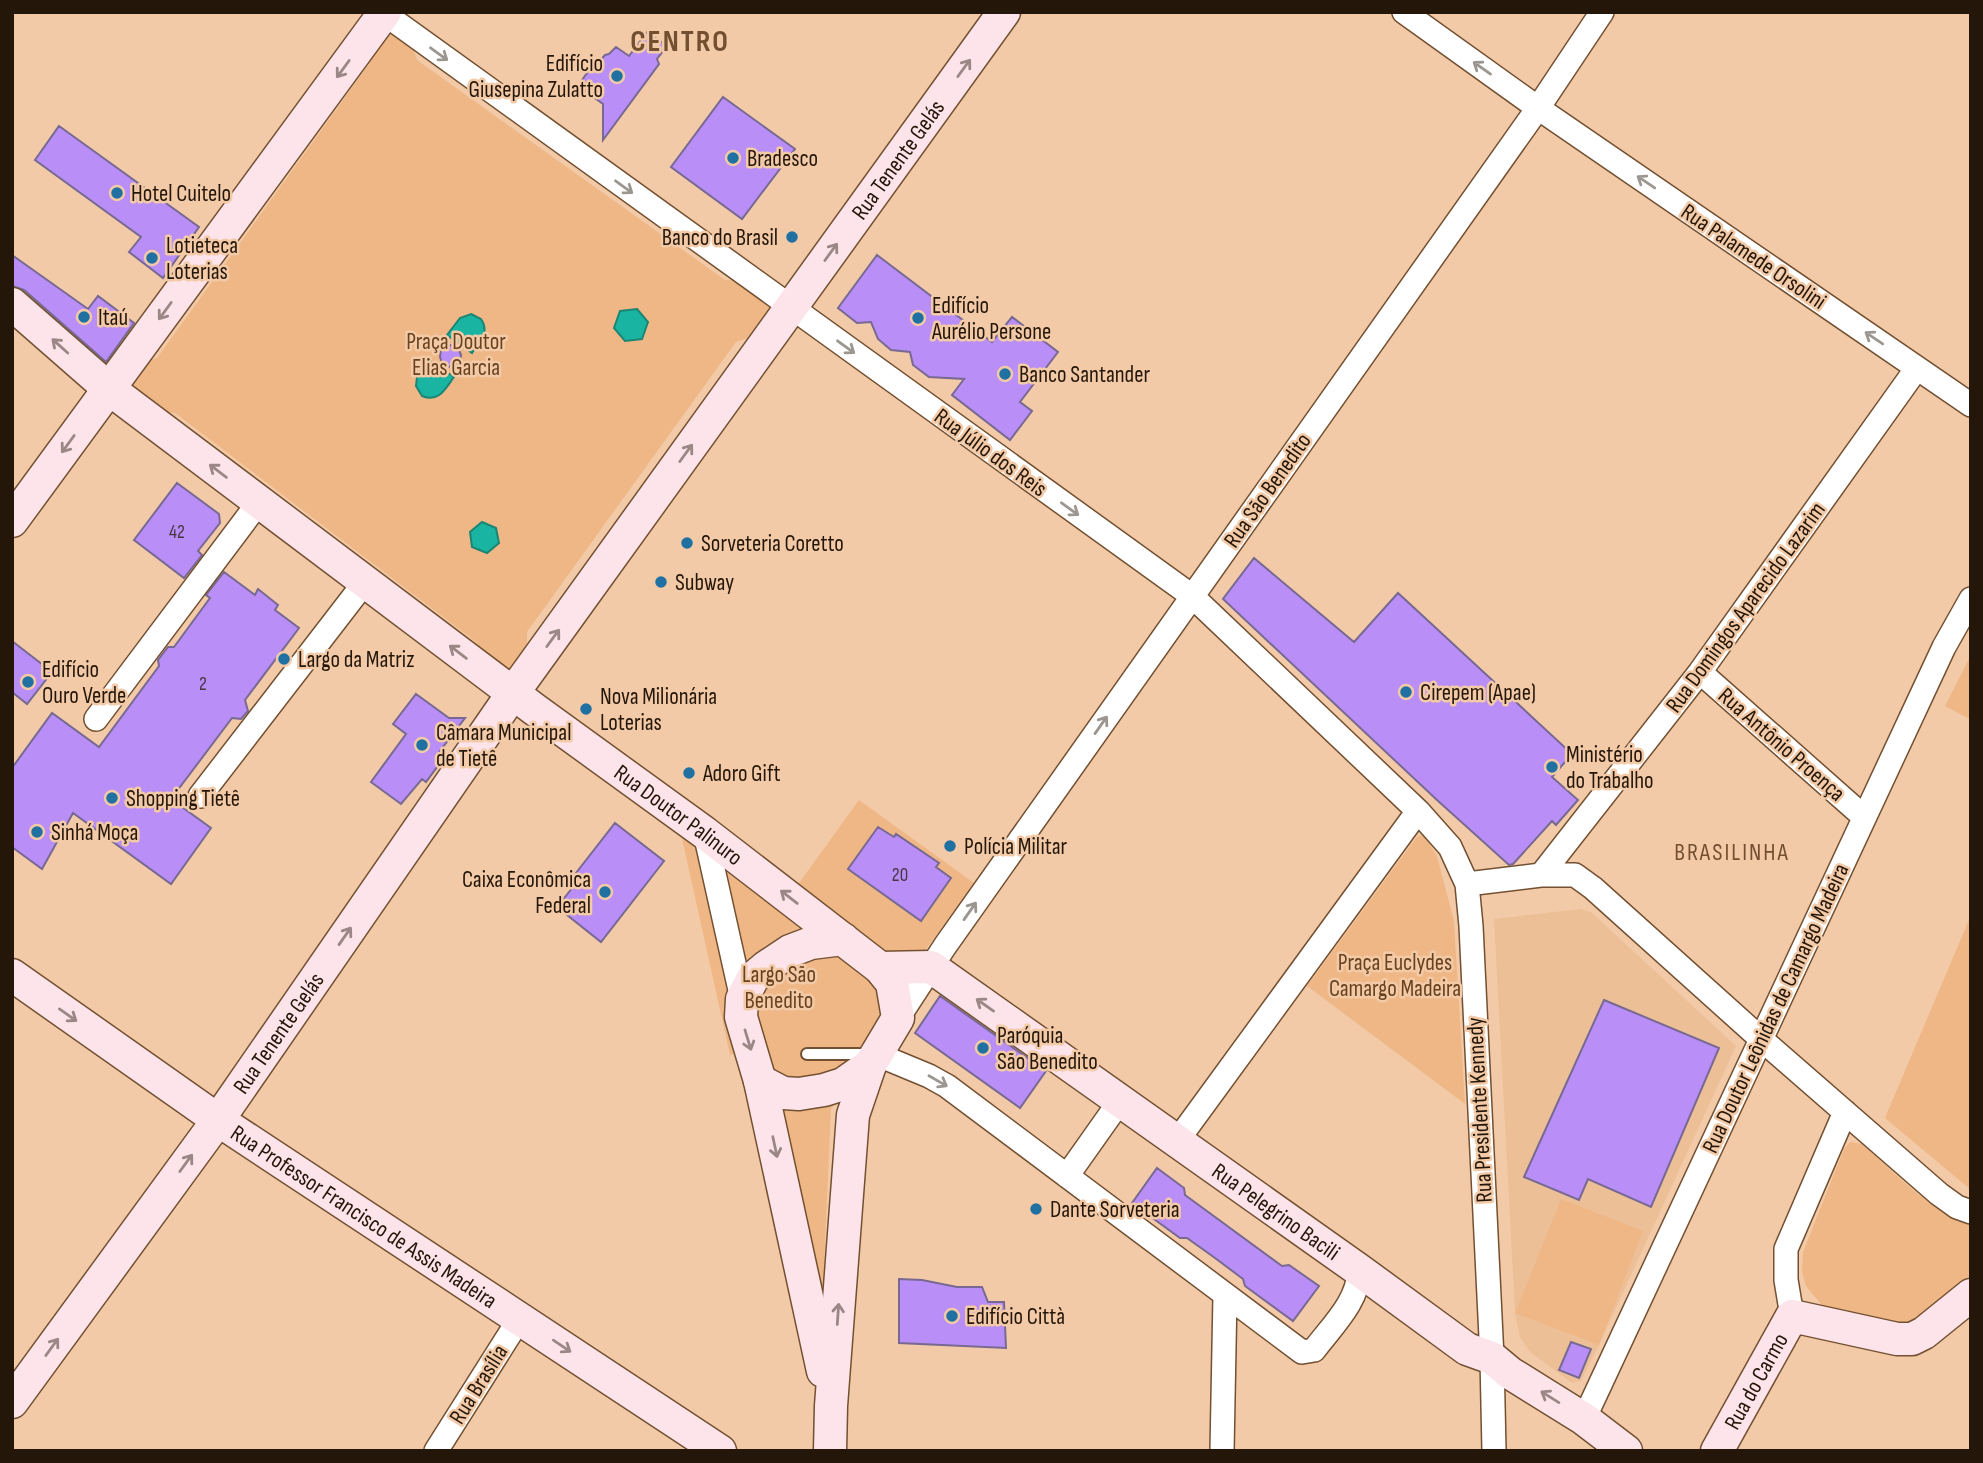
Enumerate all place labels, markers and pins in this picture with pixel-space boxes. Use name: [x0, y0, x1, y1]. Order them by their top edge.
place label: Edifício Giusepina Zulatto: [469, 50, 603, 104]
marker: Edifício Giusepina Zulatto: [609, 68, 625, 84]
place label: Bradesco: [747, 145, 818, 173]
marker: Bradesco: [725, 150, 741, 166]
place label: Hotel Cuitelo: [131, 180, 231, 208]
marker: Hotel Cuitelo: [109, 185, 125, 201]
place label: Banco do Brasil: [662, 224, 778, 252]
marker: Banco do Brasil: [784, 229, 800, 245]
place label: Lotieteca Loterias: [166, 232, 238, 286]
marker: Lotieteca Loterias: [144, 250, 160, 266]
place label: Edifício Aurélio Persone: [931, 292, 1051, 346]
place label: Itaú: [98, 304, 128, 332]
marker: Itaú: [76, 309, 92, 325]
marker: Edifício Aurélio Persone: [910, 310, 926, 326]
place label: Banco Santander: [1019, 361, 1150, 389]
marker: Banco Santander: [997, 366, 1013, 382]
place label: Sorveteria Coretto: [701, 530, 844, 558]
marker: Sorveteria Coretto: [679, 535, 695, 551]
place label: Subway: [675, 569, 734, 597]
marker: Subway: [653, 574, 669, 590]
place label: Largo da Matriz: [298, 646, 414, 674]
marker: Largo da Matriz: [276, 651, 292, 667]
place label: Edifício Ouro Verde: [42, 656, 126, 710]
marker: Edifício Ouro Verde: [20, 674, 36, 690]
place label: Cirepem (Apae): [1420, 679, 1536, 707]
place label: Nova Milionária Loterias: [600, 683, 717, 737]
marker: Cirepem (Apae): [1398, 684, 1414, 700]
marker: Nova Milionária Loterias: [578, 701, 594, 717]
place label: Câmara Municipal de Tietê: [436, 719, 572, 773]
marker: Câmara Municipal de Tietê: [414, 737, 430, 753]
place label: Ministério do Trabalho: [1566, 741, 1654, 795]
marker: Ministério do Trabalho: [1544, 759, 1560, 775]
place label: Adoro Gift: [702, 760, 781, 788]
marker: Adoro Gift: [681, 765, 697, 781]
place label: Shopping Tietê: [126, 785, 240, 813]
marker: Shopping Tietê: [104, 790, 120, 806]
place label: Sinhá Moça: [51, 819, 138, 847]
marker: Sinhá Moça: [29, 824, 45, 840]
place label: Polícia Militar: [964, 833, 1068, 861]
marker: Polícia Militar: [942, 838, 958, 854]
place label: Caixa Econômica Federal: [462, 866, 591, 920]
marker: Caixa Econômica Federal: [597, 884, 613, 900]
place label: Paróquia São Benedito: [997, 1022, 1098, 1076]
marker: Paróquia São Benedito: [975, 1040, 991, 1056]
place label: Dante Sorveteria: [1050, 1196, 1180, 1224]
marker: Dante Sorveteria: [1028, 1201, 1044, 1217]
place label: Edifício Città: [966, 1303, 1065, 1331]
marker: Edifício Città: [944, 1308, 960, 1324]

